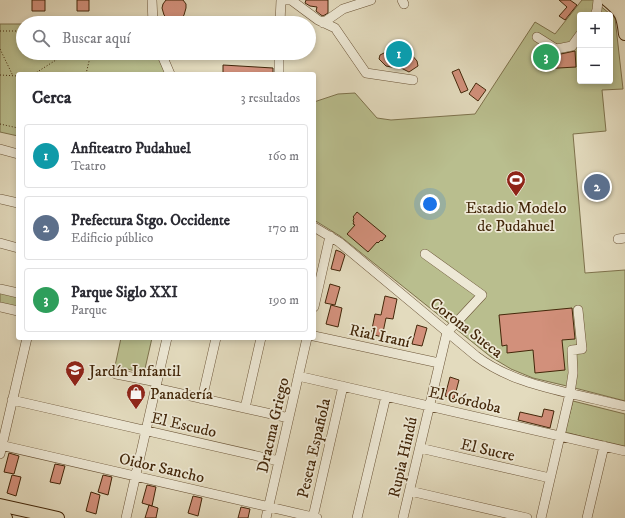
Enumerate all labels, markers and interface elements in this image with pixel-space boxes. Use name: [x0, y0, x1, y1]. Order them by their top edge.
map controls: [577, 12, 613, 84]
button: +: [577, 12, 613, 48]
search box: [16, 16, 316, 60]
icon: search: [30, 27, 52, 49]
text: Buscar aquí: [62, 29, 130, 48]
pin: 1: [386, 39, 412, 69]
pin: 3: [533, 42, 559, 72]
button: −: [577, 48, 613, 84]
text: Cerca: [32, 87, 71, 109]
text: 3 resultados: [241, 90, 300, 106]
text: Anfiteatro Pudahuel: [71, 139, 191, 158]
text: 1: [44, 148, 48, 164]
text: 160 m: [268, 148, 299, 164]
text: Teatro: [71, 158, 106, 174]
sports icon: Estadio Modelo de Pudahuel: [505, 169, 527, 197]
pin: 2: [584, 172, 610, 202]
your location: [420, 194, 440, 214]
place label: Estadio Modelo de Pudahuel: [465, 198, 567, 236]
text: Prefectura Stgo. Occidente: [71, 211, 230, 230]
text: 2: [43, 220, 49, 236]
text: 170 m: [268, 220, 299, 236]
text: Edificio público: [71, 230, 153, 246]
text: Parque Siglo XXI: [71, 283, 178, 302]
text: 3: [44, 292, 48, 308]
text: 190 m: [268, 292, 299, 308]
street label: Corona Sueca: [426, 293, 507, 363]
text: Parque: [71, 302, 107, 318]
street label: Rial Iraní: [348, 320, 413, 352]
school or university icon: Jardín Infantil: [64, 359, 86, 387]
place label: Jardín Infantil: [87, 361, 181, 381]
street label: Dracma Griego: [252, 375, 294, 475]
shop icon: Panadería: [125, 382, 147, 410]
street label: El Córdoba: [427, 382, 503, 418]
place label: Panadería: [150, 384, 213, 404]
street label: Peseta Española: [293, 396, 335, 500]
street label: El Escudo: [149, 408, 219, 442]
street label: Rupia Hindú: [384, 415, 422, 500]
street label: El Sucre: [459, 434, 517, 466]
street label: Oidor Sancho: [117, 448, 207, 488]

